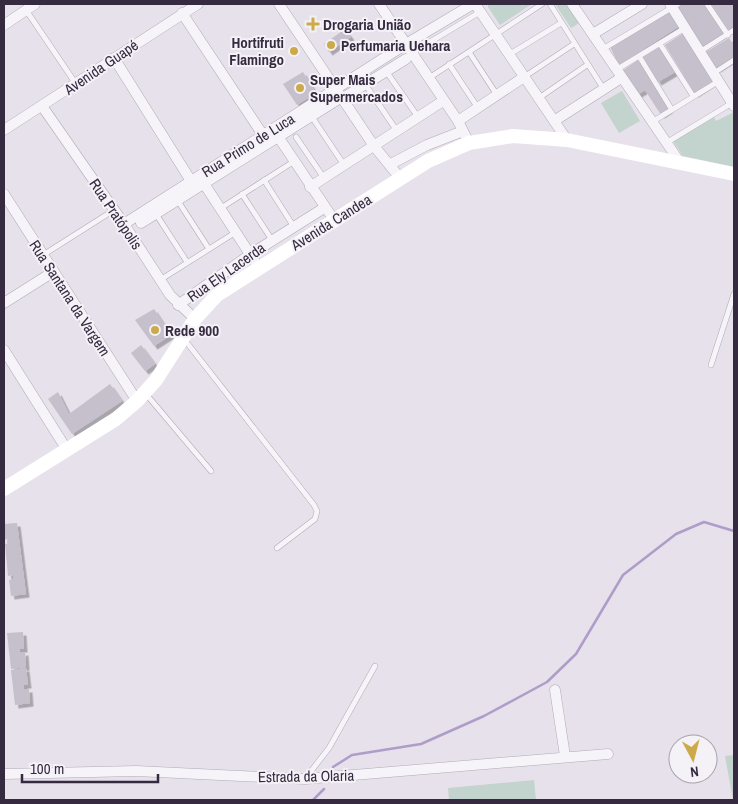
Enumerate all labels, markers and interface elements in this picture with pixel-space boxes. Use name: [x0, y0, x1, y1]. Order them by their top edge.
place label: Drogaria União: [323, 14, 411, 35]
marker: Drogaria União: [307, 18, 319, 30]
place label: Hortifruti Flamingo: [229, 32, 284, 70]
street label: Avenida Guapé: [59, 34, 142, 100]
place label: Perfumaria Uehara: [341, 35, 451, 56]
marker: Perfumaria Uehara: [325, 39, 337, 51]
marker: Hortifruti Flamingo: [288, 45, 300, 57]
place label: Super Mais Supermercados: [310, 69, 403, 107]
marker: Super Mais Supermercados: [294, 82, 306, 94]
street label: Rua Primo de Luca: [197, 108, 299, 182]
street label: Rua Pratópolis: [85, 174, 147, 254]
street label: Avenida Candea: [286, 189, 375, 256]
street label: Rua Santana da Vargem: [25, 236, 115, 360]
street label: Rua Ely Lacerda: [183, 237, 269, 307]
place label: Rede 900: [165, 320, 219, 341]
marker: Rede 900: [149, 324, 161, 336]
north arrow: [668, 734, 718, 784]
scale bar: [22, 752, 159, 784]
text: 100 m: [30, 758, 64, 779]
text: N: [689, 762, 700, 781]
street label: Estrada da Olaria: [258, 765, 355, 787]

